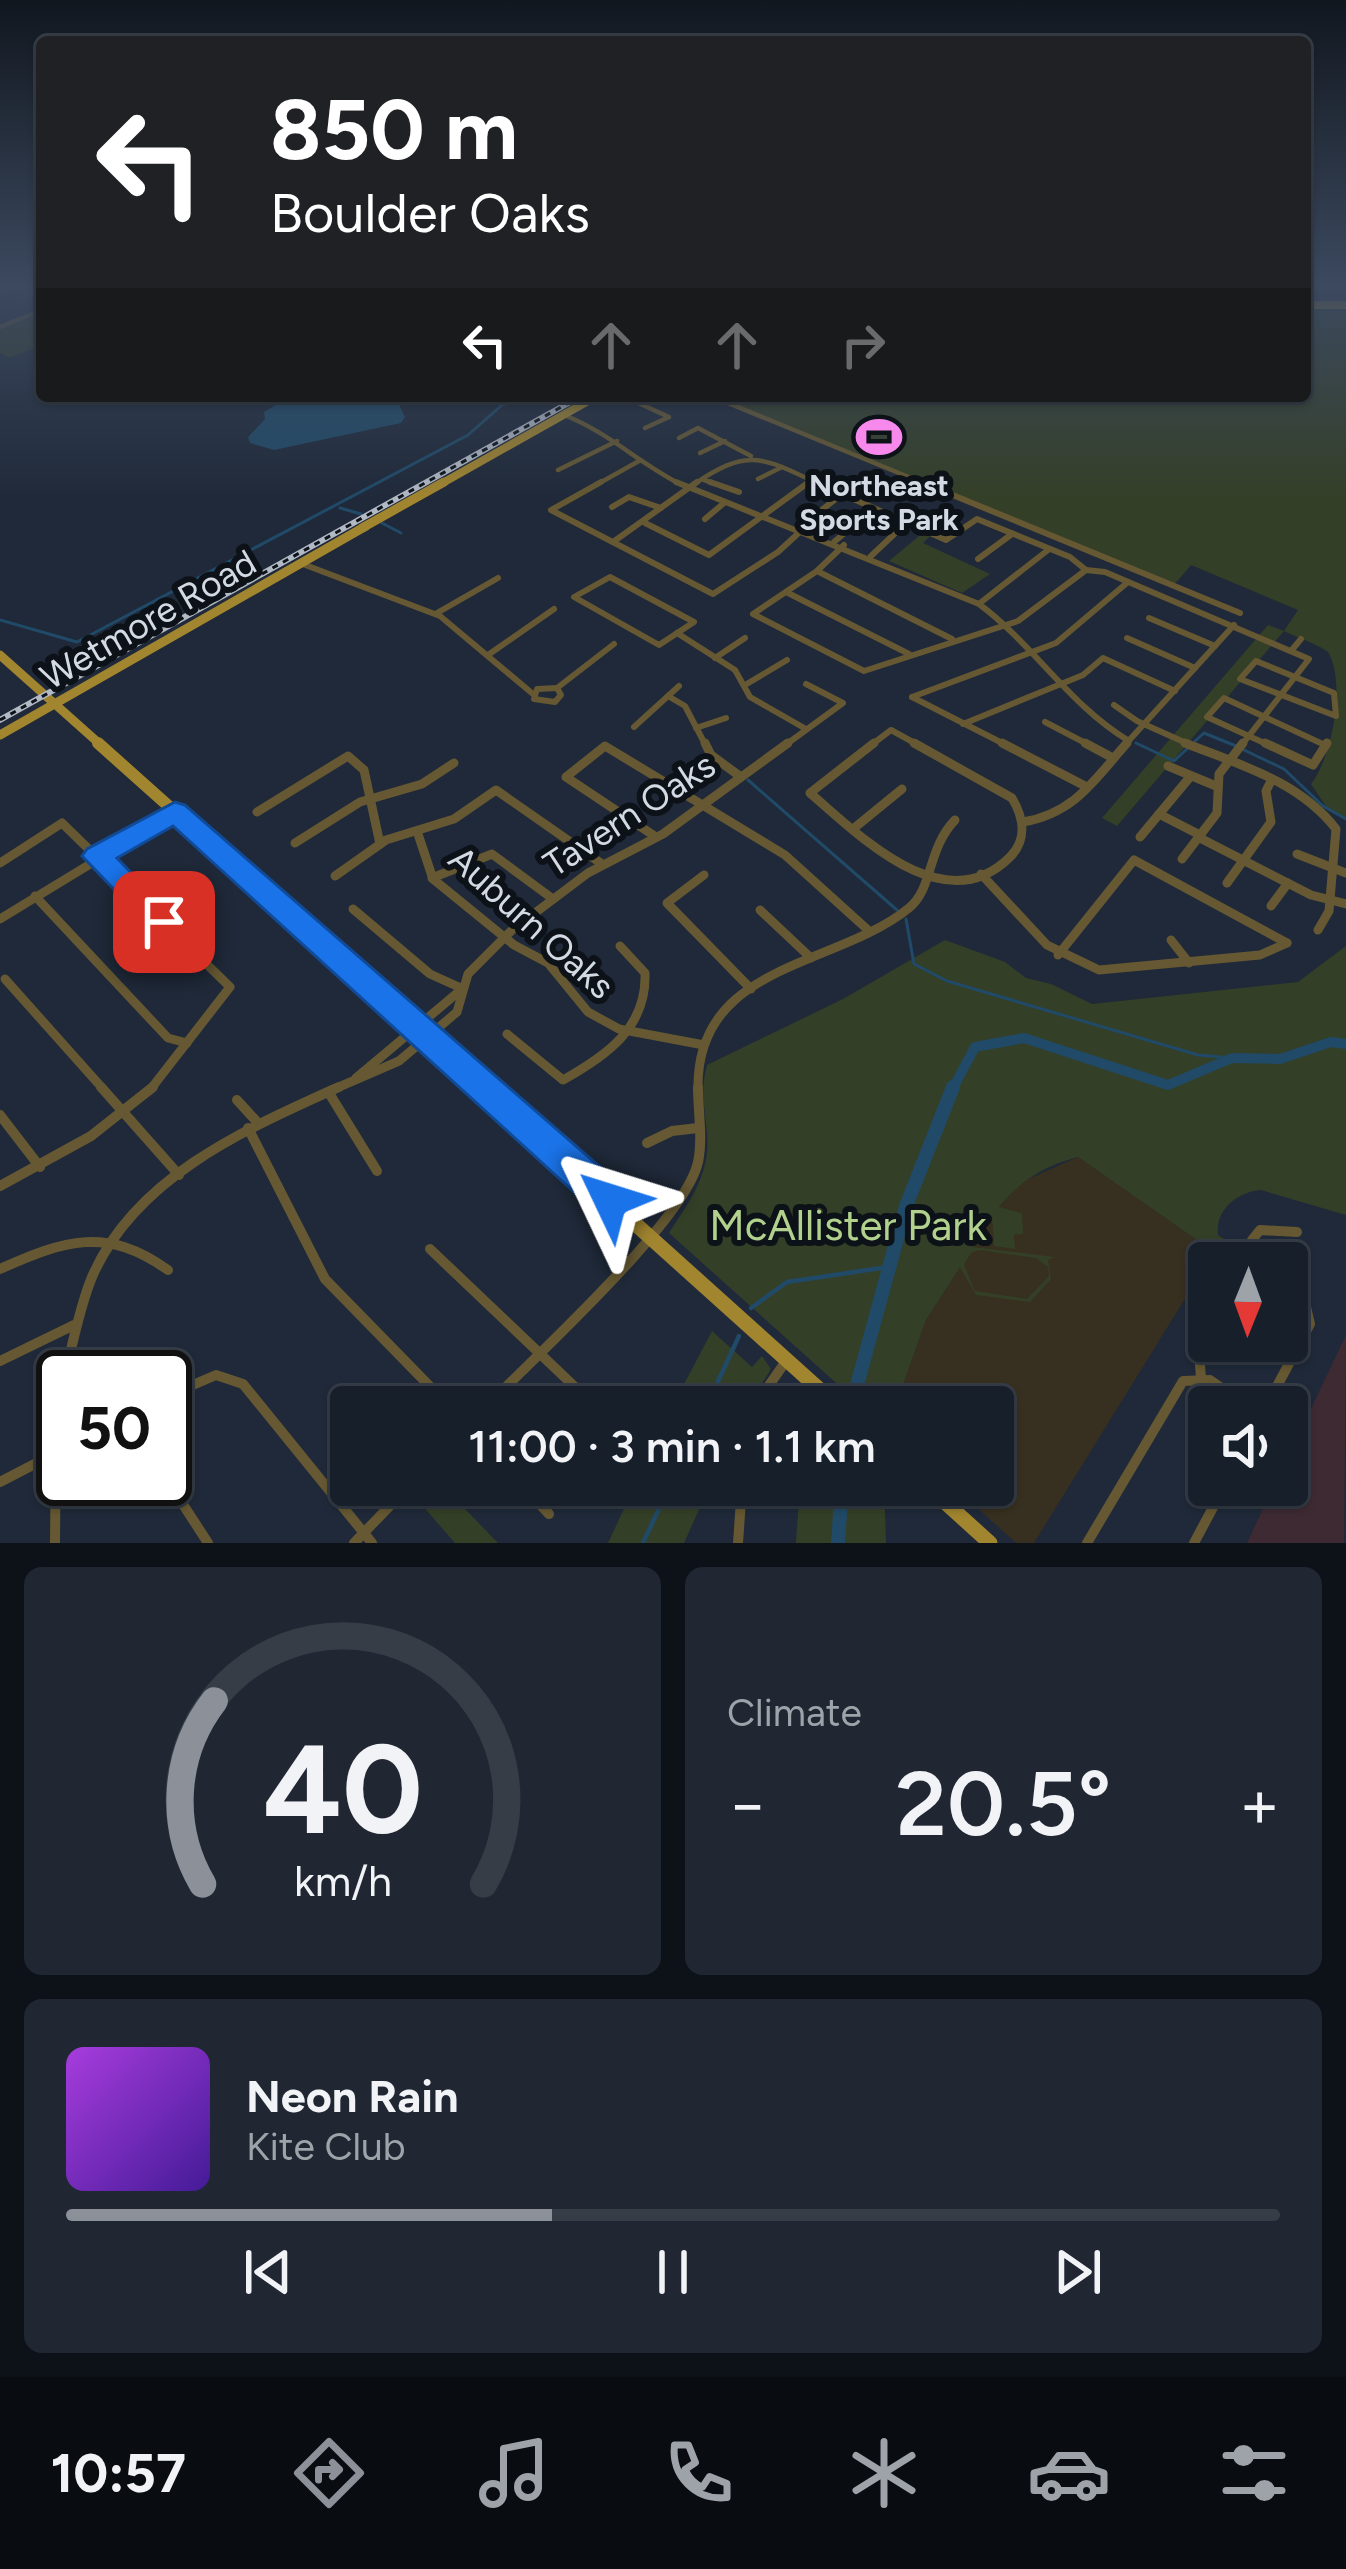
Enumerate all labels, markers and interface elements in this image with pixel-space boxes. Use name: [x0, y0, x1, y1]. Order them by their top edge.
text: 850 m: [270, 79, 518, 180]
icon: left: [72, 84, 228, 240]
text: Boulder Oaks: [270, 181, 590, 246]
icon: left: [452, 312, 518, 378]
icon: ahead: [578, 312, 644, 378]
icon: ahead: [704, 312, 770, 378]
icon: right: [830, 312, 896, 378]
sports icon: Northeast Sports Park: [854, 412, 904, 462]
place label: Northeast Sports Park: [799, 467, 959, 538]
street label: Wetmore Road: [33, 540, 264, 698]
street label: Tavern Oaks: [536, 743, 723, 886]
street label: Auburn Oaks: [440, 837, 623, 1008]
pin: [113, 871, 215, 973]
icon: arrive: [131, 889, 197, 955]
position arrow: [547, 1137, 673, 1263]
park label: McAllister Park: [709, 1200, 987, 1251]
north arrow: [1188, 1242, 1308, 1362]
map controls: [1188, 1242, 1308, 1506]
speed limit sign: 50: [36, 1350, 192, 1506]
button: sound: [1188, 1386, 1308, 1506]
text: 11:00 · 3 min · 1.1 km: [468, 1419, 876, 1473]
text: Climate: [727, 1689, 862, 1736]
text: 40: [263, 1714, 422, 1864]
text: 20.5°: [896, 1749, 1112, 1858]
text: −: [727, 1764, 768, 1844]
text: +: [1239, 1764, 1280, 1844]
text: km/h: [294, 1855, 391, 1907]
text: Neon Rain: [246, 2069, 459, 2123]
text: Kite Club: [246, 2123, 406, 2170]
icon: previous: [235, 2239, 301, 2305]
icon: pause: [640, 2239, 706, 2305]
icon: next: [1045, 2239, 1111, 2305]
icon: directions: [287, 2431, 371, 2515]
icon: music: [472, 2431, 556, 2515]
icon: phone: [657, 2431, 741, 2515]
icon: climate: [842, 2431, 926, 2515]
icon: car: [1027, 2431, 1111, 2515]
icon: filters: [1212, 2431, 1296, 2515]
text: 10:57: [50, 2441, 186, 2506]

